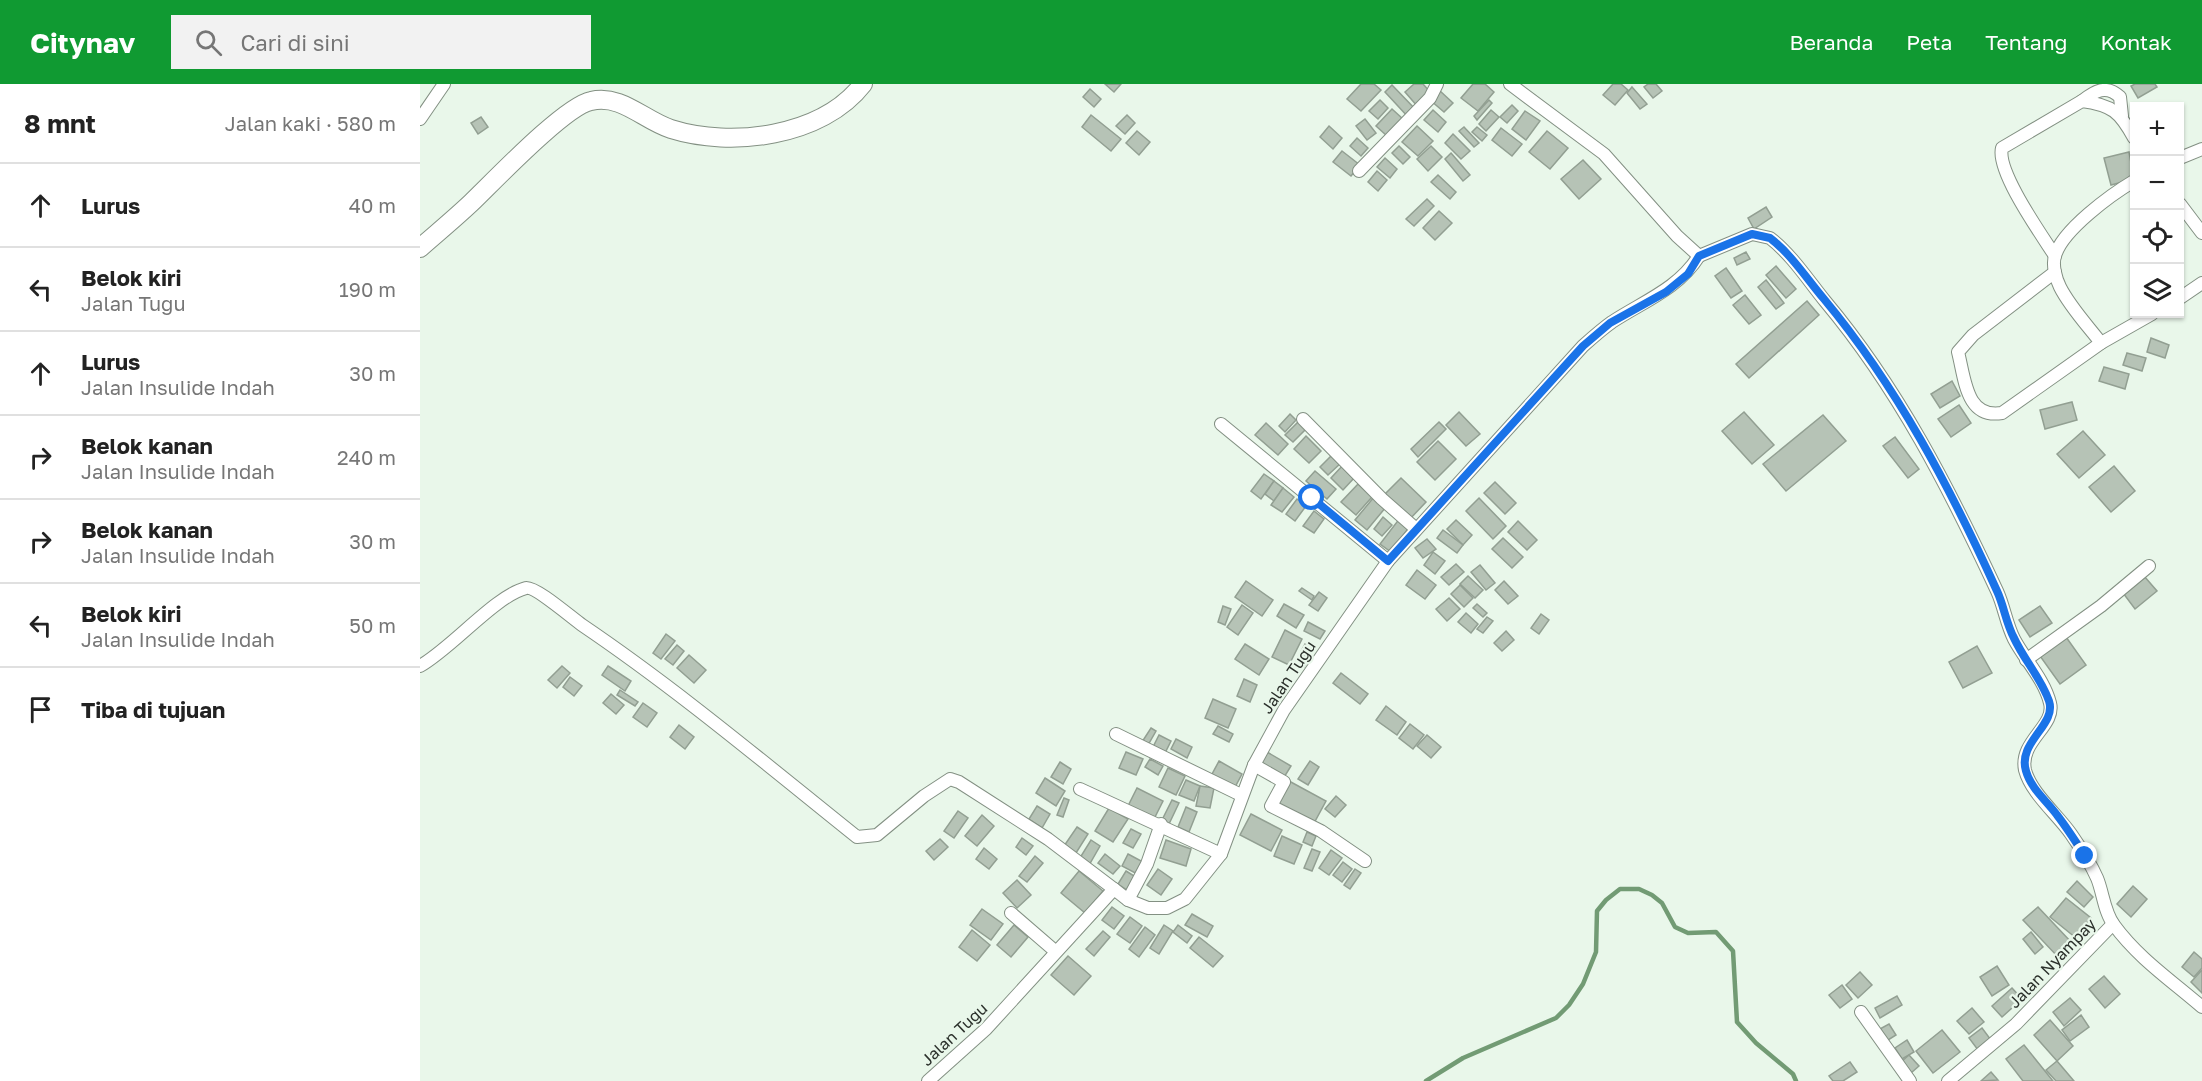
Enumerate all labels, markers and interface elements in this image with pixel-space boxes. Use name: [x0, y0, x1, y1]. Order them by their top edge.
search box: [171, 15, 591, 69]
text: Citynav: [30, 26, 135, 59]
icon: search: [192, 26, 225, 59]
text: Cari di sini: [240, 29, 350, 56]
text: Beranda: [1790, 29, 1873, 55]
text: Peta: [1906, 29, 1952, 55]
text: Tentang: [1985, 29, 2067, 55]
text: Kontak: [2100, 29, 2172, 55]
map controls: [2130, 102, 2184, 318]
button: +: [2130, 102, 2184, 156]
text: 8 mnt: [24, 108, 96, 139]
text: Jalan kaki · 580 m: [225, 111, 396, 135]
button: −: [2130, 156, 2184, 210]
icon: ahead: [24, 189, 57, 222]
text: Lurus: [81, 192, 140, 219]
text: 40 m: [349, 193, 396, 217]
button: locate: [2130, 210, 2184, 264]
text: Belok kiri: [81, 264, 182, 291]
button: layers: [2130, 264, 2184, 318]
icon: left: [24, 273, 57, 306]
text: 190 m: [339, 277, 396, 301]
text: Jalan Tugu: [81, 291, 186, 315]
text: Lurus: [81, 348, 140, 375]
icon: ahead: [24, 357, 57, 390]
text: 30 m: [349, 361, 396, 385]
text: Jalan Insulide Indah: [81, 375, 275, 399]
text: Belok kanan: [81, 432, 213, 459]
icon: right: [24, 441, 57, 474]
text: 240 m: [337, 445, 396, 469]
text: Jalan Insulide Indah: [81, 459, 275, 483]
route start: [1298, 484, 1324, 510]
text: Belok kanan: [81, 516, 213, 543]
icon: right: [24, 525, 57, 558]
text: 30 m: [349, 529, 396, 553]
text: Jalan Insulide Indah: [81, 543, 275, 567]
text: Belok kiri: [81, 600, 182, 627]
icon: left: [24, 609, 57, 642]
text: 50 m: [349, 613, 396, 637]
text: Jalan Insulide Indah: [81, 627, 275, 651]
street label: Jalan Tugu: [1256, 637, 1320, 717]
icon: arrive: [24, 693, 57, 726]
text: Tiba di tujuan: [81, 696, 225, 723]
route end: [2071, 842, 2097, 868]
street label: Jalan Nyampay: [2004, 914, 2100, 1012]
street label: Jalan Tugu: [917, 998, 991, 1070]

